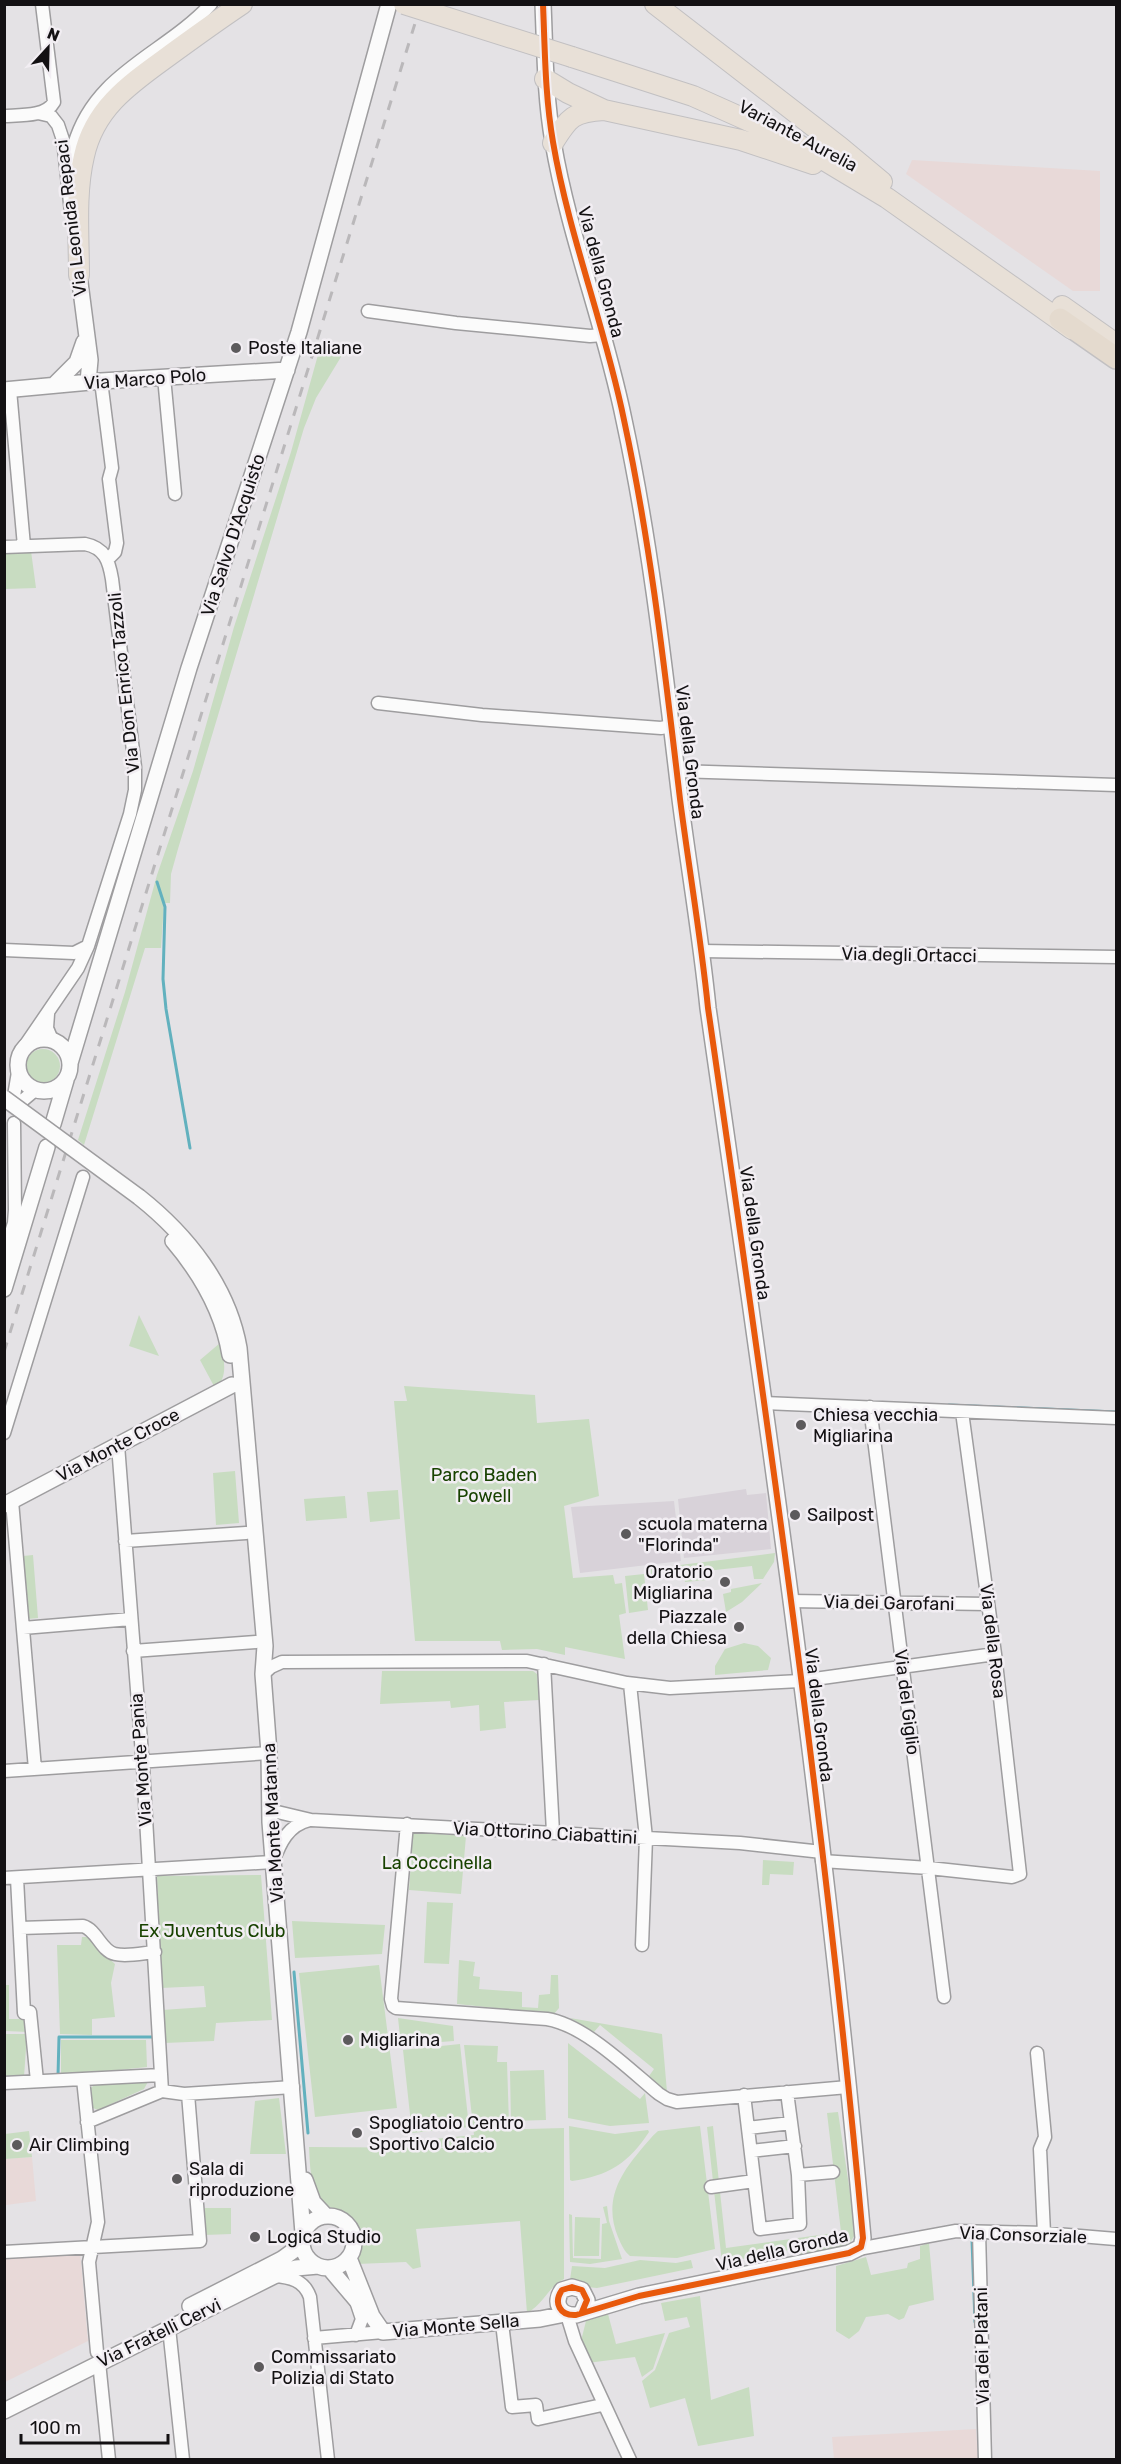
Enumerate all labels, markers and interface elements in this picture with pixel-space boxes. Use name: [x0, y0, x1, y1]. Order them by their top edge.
north arrow: [18, 18, 78, 78]
text: N: [45, 24, 62, 46]
street label: Variante Aurelia: [735, 95, 861, 177]
street label: Via Leonida Repaci: [50, 138, 92, 298]
street label: Via della Gronda: [573, 204, 629, 340]
place label: Poste Italiane: [248, 337, 362, 359]
marker: Poste Italiane: [229, 341, 243, 355]
street label: Via Marco Polo: [83, 364, 207, 394]
street label: Via Salvo D'Acquisto: [196, 451, 270, 619]
street label: Via Don Enrico Tazzoli: [104, 591, 144, 775]
street label: Via della Gronda: [671, 684, 709, 820]
street label: Via degli Ortacci: [841, 943, 977, 967]
street label: Via della Gronda: [735, 1165, 775, 1301]
street label: Via Monte Croce: [53, 1403, 183, 1487]
place label: Chiesa vecchia Migliarina: [813, 1404, 938, 1447]
marker: Chiesa vecchia Migliarina: [794, 1418, 808, 1432]
park label: Parco Baden Powell: [431, 1464, 537, 1507]
place label: Sailpost: [807, 1504, 874, 1526]
marker: Sailpost: [788, 1508, 802, 1522]
place label: scuola materna "Florinda": [638, 1513, 768, 1556]
marker: scuola materna "Florinda": [619, 1527, 633, 1541]
place label: Oratorio Migliarina: [633, 1561, 713, 1604]
marker: Oratorio Migliarina: [718, 1575, 732, 1589]
street label: Via della Rosa: [975, 1582, 1011, 1700]
street label: Via dei Garofani: [823, 1591, 955, 1615]
place label: Piazzale della Chiesa: [627, 1606, 727, 1649]
marker: Piazzale della Chiesa: [732, 1620, 746, 1634]
street label: Via della Gronda: [800, 1647, 838, 1783]
street label: Via del Giglio: [890, 1648, 924, 1756]
street label: Via Monte Pania: [125, 1692, 157, 1828]
street label: Via Monte Matanna: [258, 1742, 288, 1904]
street label: Via Ottorino Ciabattini: [452, 1817, 638, 1849]
park label: La Coccinella: [382, 1852, 492, 1874]
park label: Ex Juventus Club: [138, 1920, 286, 1942]
place label: Migliarina: [360, 2029, 440, 2051]
marker: Migliarina: [341, 2033, 355, 2047]
place label: Spogliatoio Centro Sportivo Calcio: [369, 2112, 524, 2155]
marker: Spogliatoio Centro Sportivo Calcio: [350, 2126, 364, 2140]
place label: Air Climbing: [29, 2134, 130, 2156]
marker: Air Climbing: [10, 2138, 24, 2152]
place label: Sala di riproduzione: [189, 2158, 294, 2201]
marker: Sala di riproduzione: [170, 2172, 184, 2186]
street label: Via Consorziale: [959, 2222, 1087, 2248]
street label: Via della Gronda: [714, 2224, 850, 2276]
place label: Logica Studio: [267, 2226, 381, 2248]
marker: Logica Studio: [248, 2230, 262, 2244]
street label: Via dei Platani: [970, 2287, 994, 2405]
street label: Via Fratelli Cervi: [93, 2293, 225, 2373]
street label: Via Monte Sella: [392, 2309, 520, 2343]
place label: Commissariato Polizia di Stato: [271, 2346, 396, 2389]
marker: Commissariato Polizia di Stato: [252, 2360, 266, 2374]
scale bar: [21, 2407, 168, 2445]
text: 100 m: [30, 2417, 81, 2439]

